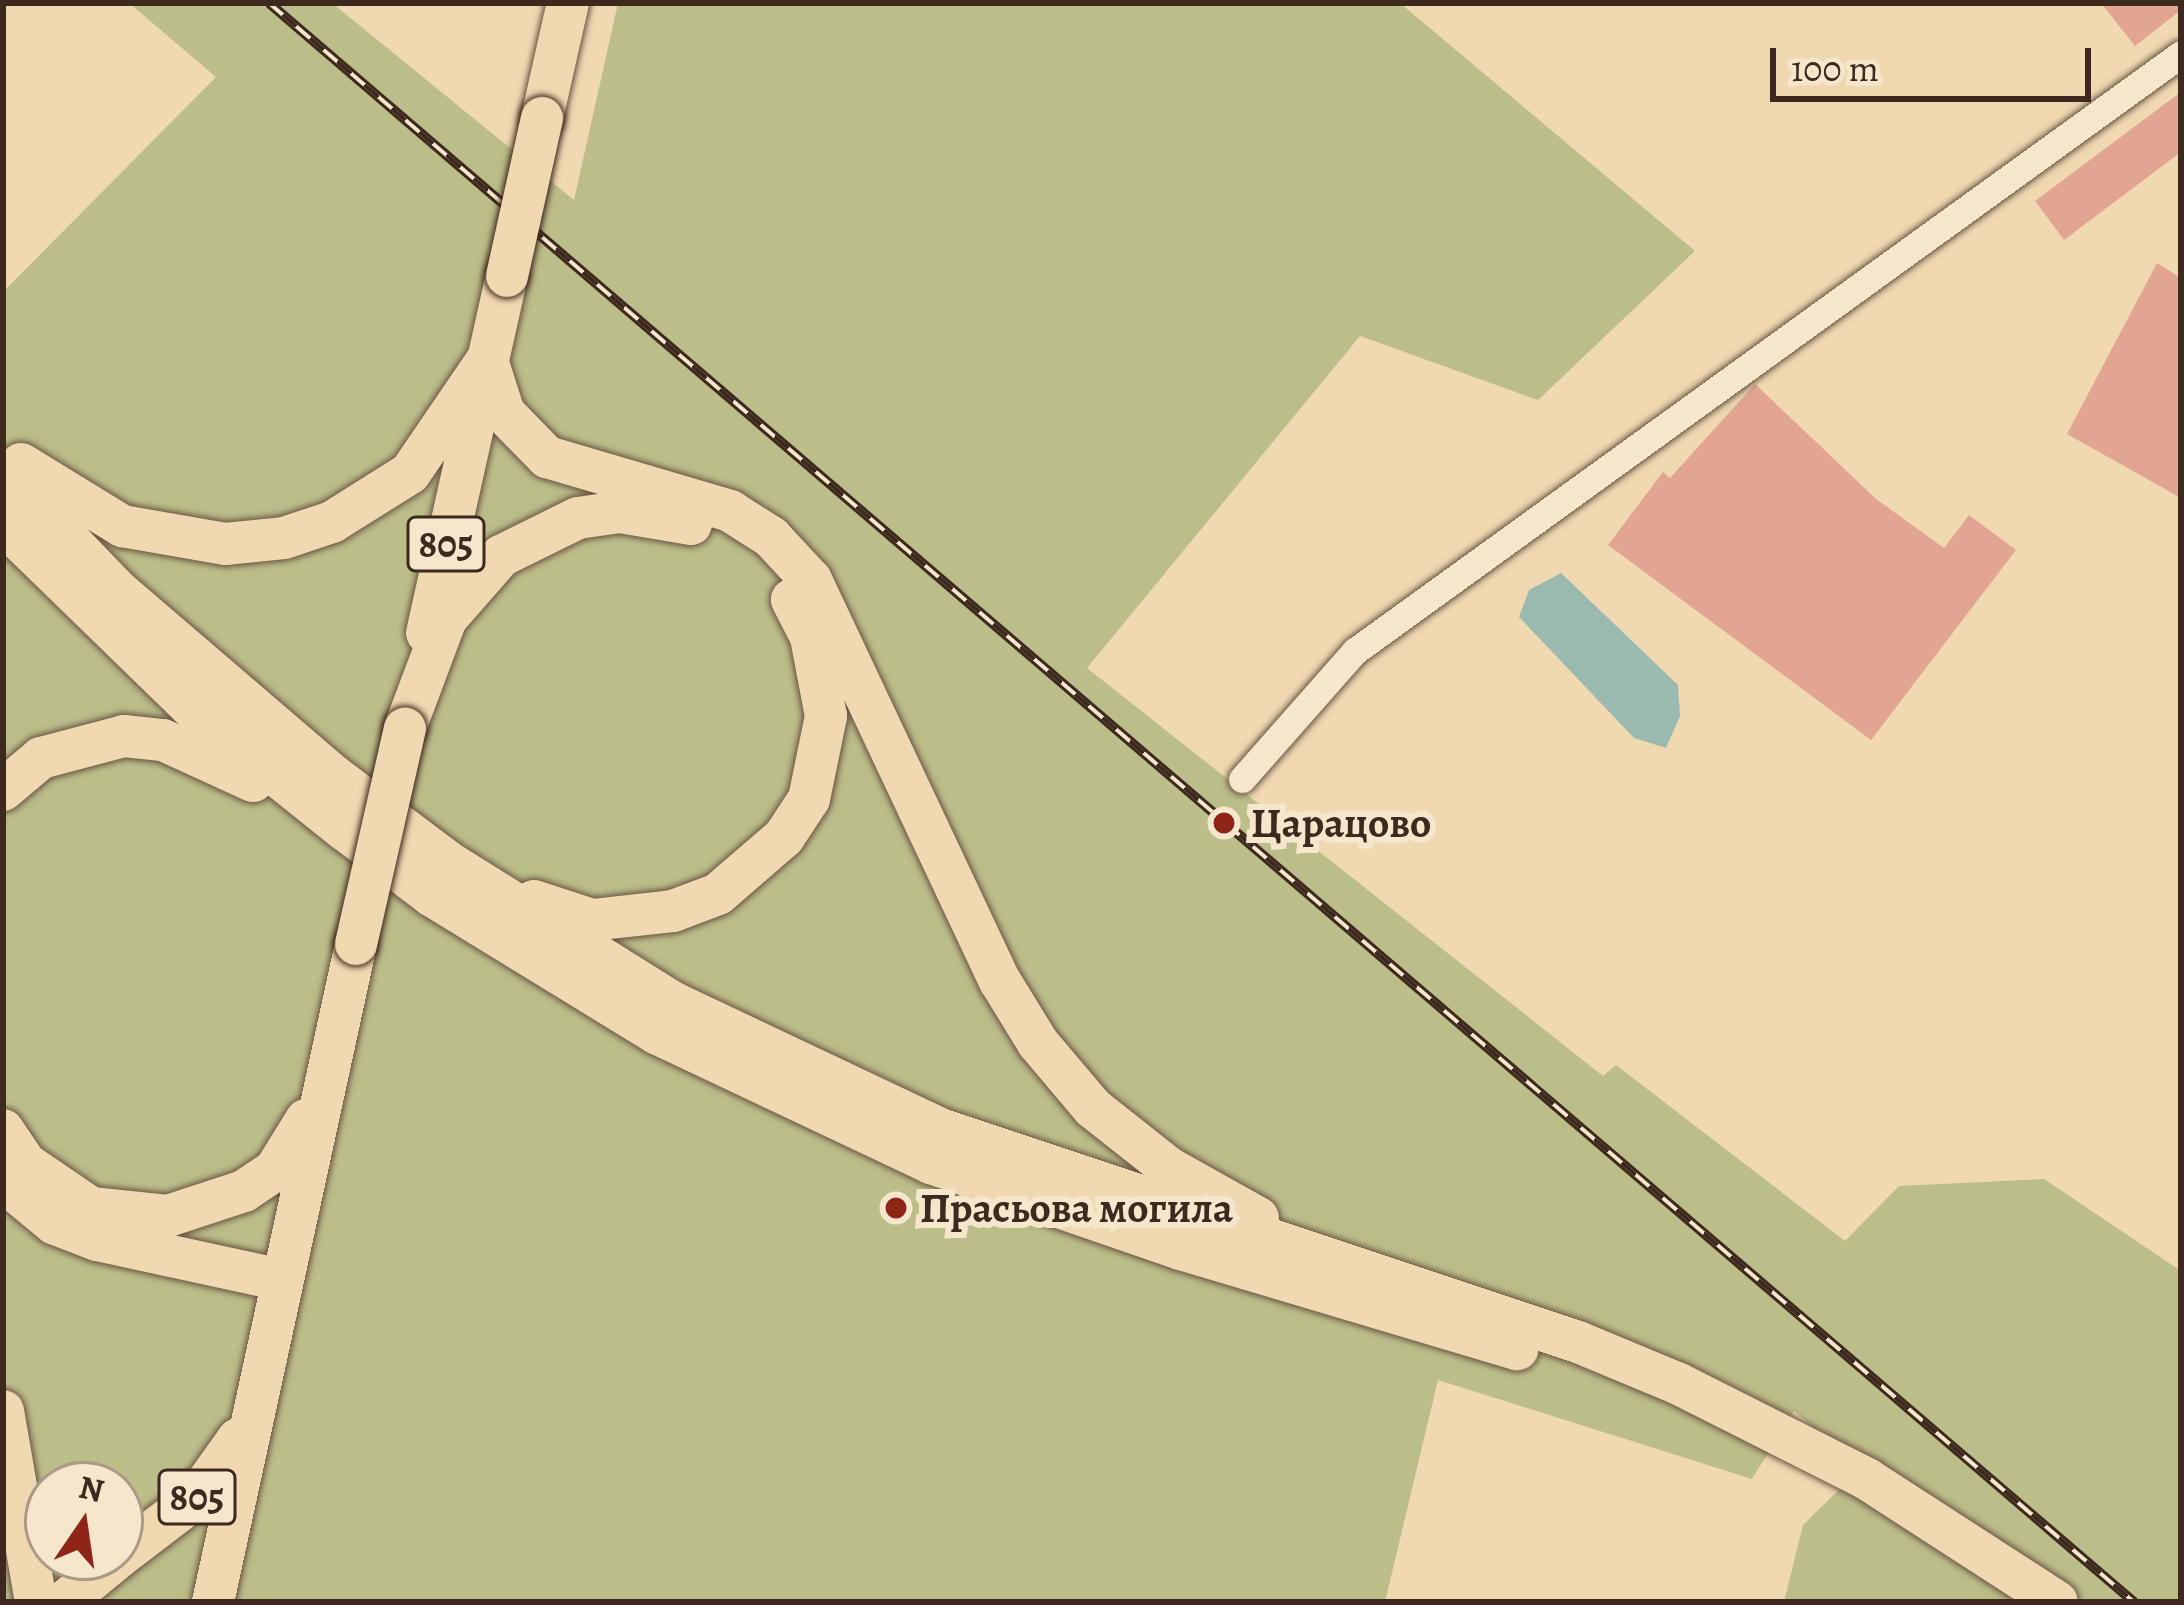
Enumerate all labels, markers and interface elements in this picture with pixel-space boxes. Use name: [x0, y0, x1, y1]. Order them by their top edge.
scale bar: [1776, 24, 2097, 98]
text: 100 m: [1791, 44, 1879, 93]
road number: 805: [404, 511, 488, 577]
place label: Царацово: [1251, 798, 1431, 848]
marker: Царацово: [1208, 807, 1240, 839]
place label: Прасьова могила: [920, 1183, 1233, 1233]
marker: Прасьова могила: [883, 1195, 909, 1221]
north arrow: [24, 1461, 144, 1581]
text: N: [75, 1464, 108, 1513]
road number: 805: [155, 1464, 239, 1530]

